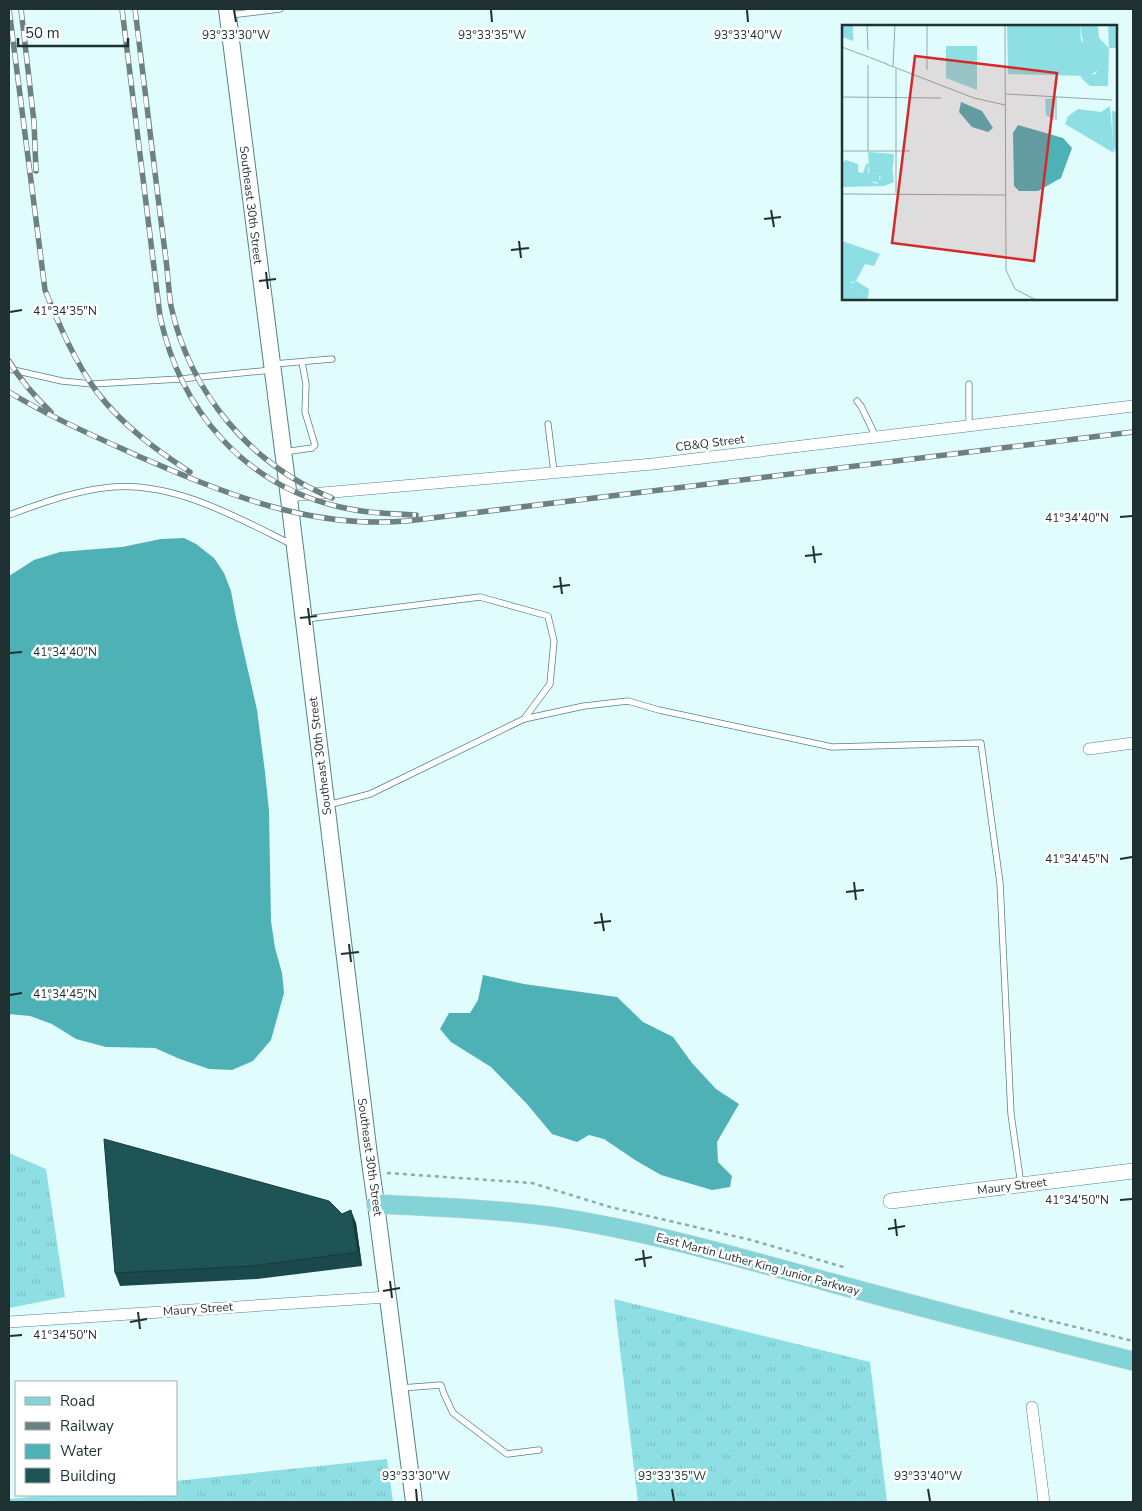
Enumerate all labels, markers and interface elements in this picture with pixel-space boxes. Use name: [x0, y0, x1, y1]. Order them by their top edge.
scale bar: [18, 15, 128, 47]
text: 50 m: [25, 23, 60, 43]
inset map: [842, 25, 1117, 300]
text: 93°33'30"W: [202, 27, 270, 43]
text: 93°33'35"W: [458, 27, 526, 43]
text: 93°33'40"W: [714, 27, 782, 43]
street label: Southeast 30th Street: [236, 145, 266, 266]
text: 41°34'35"N: [33, 303, 97, 319]
street label: CB&Q Street: [675, 431, 746, 455]
text: 41°34'40"N: [1045, 510, 1109, 526]
text: 41°34'40"N: [33, 644, 97, 660]
street label: Southeast 30th Street: [305, 695, 335, 816]
text: 41°34'45"N: [1045, 851, 1109, 867]
text: 41°34'45"N: [33, 986, 97, 1002]
street label: Southeast 30th Street: [354, 1097, 386, 1218]
street label: Maury Street: [976, 1174, 1049, 1198]
text: 41°34'50"N: [1045, 1192, 1109, 1208]
street label: East Martin Luther King Junior Parkway: [655, 1229, 862, 1299]
street label: Maury Street: [163, 1299, 234, 1319]
text: 41°34'50"N: [33, 1327, 97, 1343]
legend: [15, 1381, 178, 1496]
text: Road: [60, 1391, 95, 1411]
text: Railway: [60, 1416, 114, 1436]
text: Water: [60, 1441, 103, 1461]
text: Building: [60, 1466, 116, 1486]
text: 93°33'30"W: [382, 1468, 450, 1484]
text: 93°33'35"W: [638, 1468, 706, 1484]
text: 93°33'40"W: [894, 1468, 962, 1484]

